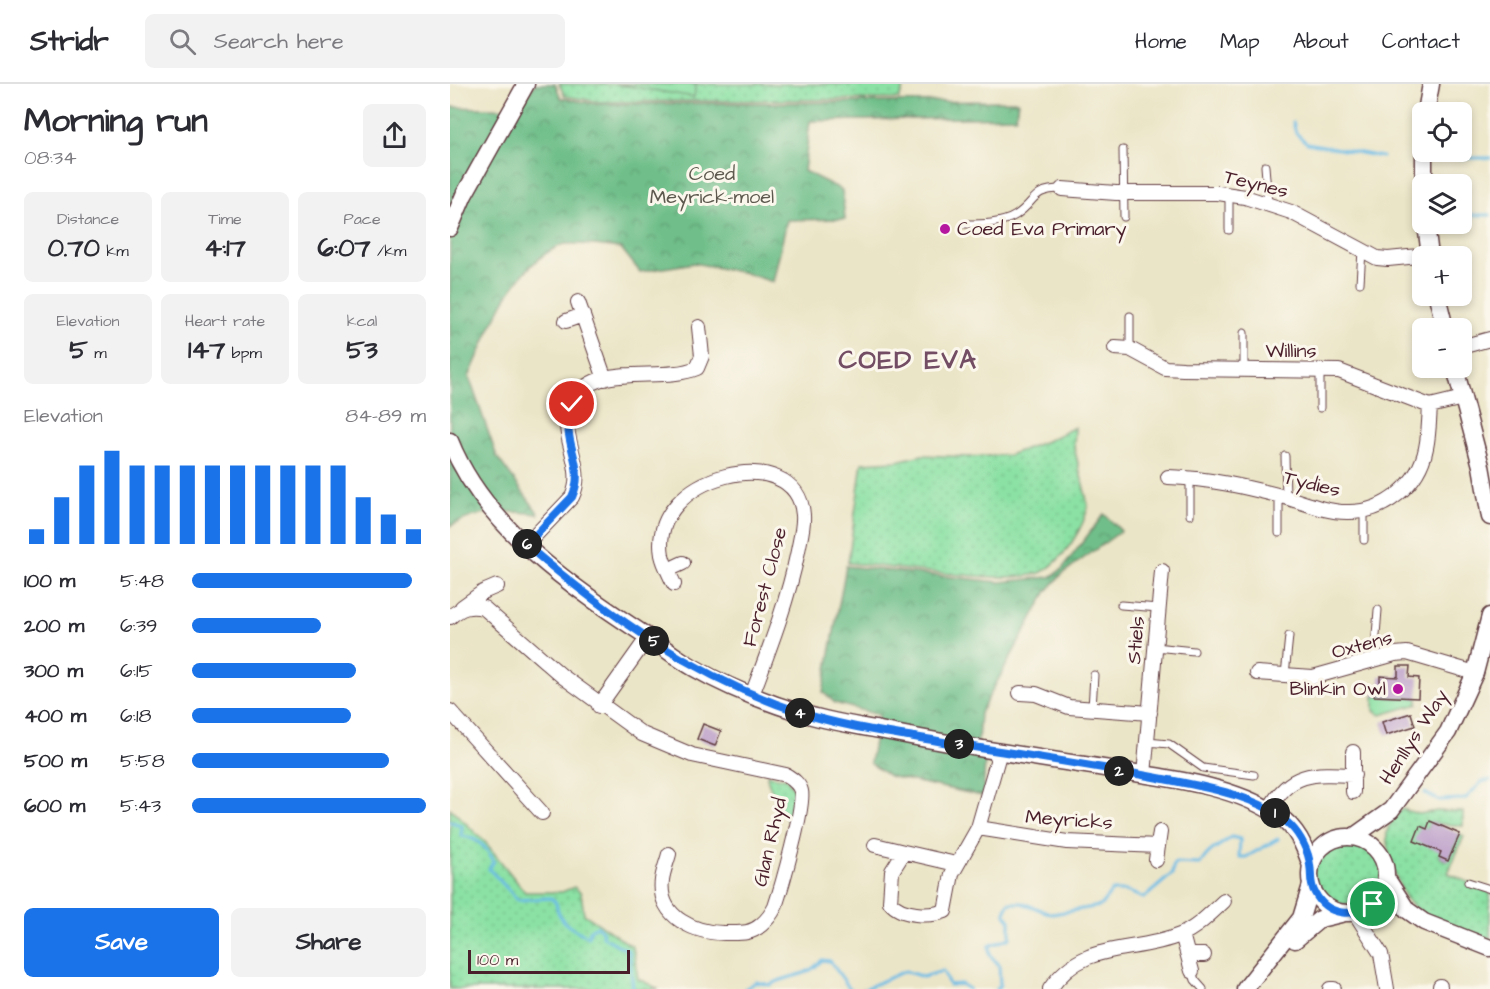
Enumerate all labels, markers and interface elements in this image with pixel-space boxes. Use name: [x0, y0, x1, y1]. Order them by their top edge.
search box: [145, 14, 565, 68]
text: Stridr: [30, 22, 109, 61]
icon: search: [166, 25, 199, 58]
text: Search here: [214, 26, 344, 57]
text: Home: [1135, 27, 1187, 56]
text: Map: [1220, 27, 1260, 56]
text: About: [1293, 27, 1349, 56]
text: Contact: [1382, 27, 1460, 56]
text: Morning run: [24, 98, 208, 144]
map controls: [1412, 102, 1472, 378]
button: locate: [1412, 102, 1472, 162]
button: share: [363, 104, 426, 167]
text: 08:34: [24, 144, 77, 172]
park label: Coed Meyrick-moel: [650, 160, 774, 212]
street label: Teynes: [1221, 163, 1291, 206]
button: layers: [1412, 174, 1472, 234]
text: Distance: [57, 208, 119, 230]
text: Time: [208, 208, 242, 230]
text: Pace: [343, 208, 381, 230]
place label: Coed Eva Primary: [957, 215, 1126, 244]
marker: Coed Eva Primary: [938, 222, 952, 236]
text: 0.70: [47, 230, 100, 266]
text: 4:17: [204, 230, 246, 266]
text: 6:07: [317, 230, 371, 266]
text: km: [100, 240, 129, 262]
text: /km: [371, 240, 407, 262]
button: +: [1412, 246, 1472, 306]
text: Elevation: [57, 310, 119, 332]
text: Heart rate: [185, 310, 265, 332]
text: kcal: [347, 310, 377, 332]
button: −: [1412, 318, 1472, 378]
text: 5: [69, 332, 88, 368]
text: 147: [188, 332, 225, 368]
text: 53: [346, 332, 378, 368]
street label: Willins: [1265, 337, 1317, 365]
text: m: [88, 342, 107, 364]
text: bpm: [225, 342, 262, 364]
district label: COED EVA: [839, 342, 977, 378]
pin: [546, 378, 597, 429]
icon: check: [555, 387, 588, 420]
text: Elevation: [24, 402, 103, 430]
text: 84–89 m: [345, 402, 426, 430]
street label: Tydies: [1280, 463, 1343, 506]
street label: Forest Close: [736, 524, 794, 650]
pin: 6: [512, 529, 542, 559]
text: 6: [522, 533, 532, 555]
text: 100 m: [24, 567, 75, 595]
text: 5:48: [120, 567, 164, 595]
text: 200 m: [24, 612, 84, 640]
text: 6:39: [120, 612, 157, 640]
street label: Stiels: [1120, 615, 1152, 665]
street label: Oxtens: [1329, 623, 1395, 667]
pin: 5: [639, 626, 669, 656]
text: 5: [648, 630, 660, 652]
text: 300 m: [24, 657, 83, 685]
text: 6:15: [120, 657, 153, 685]
place label: Blinkin Owl: [1290, 675, 1386, 703]
marker: Blinkin Owl: [1391, 682, 1405, 696]
street label: Henllys Way: [1373, 684, 1456, 791]
pin: 4: [785, 698, 815, 728]
text: 400 m: [24, 702, 86, 730]
text: 6:18: [120, 702, 151, 730]
text: 4: [795, 702, 805, 724]
pin: 3: [944, 729, 974, 759]
text: 3: [955, 733, 963, 755]
text: 500 m: [24, 747, 87, 775]
text: 5:58: [120, 747, 165, 775]
pin: 2: [1104, 756, 1134, 786]
text: 2: [1114, 760, 1124, 782]
text: 600 m: [24, 792, 85, 820]
text: 5:43: [120, 792, 161, 820]
street label: Glan Rhyd: [746, 795, 795, 890]
pin: 1: [1260, 798, 1290, 828]
text: 1: [1274, 802, 1276, 824]
street label: Meyricks: [1024, 803, 1114, 838]
pin: [1347, 878, 1398, 929]
icon: arrive: [1356, 887, 1389, 920]
button: Save: [24, 908, 219, 977]
button: Share: [231, 908, 426, 977]
scale bar: [468, 947, 630, 974]
text: 100 m: [477, 949, 518, 971]

